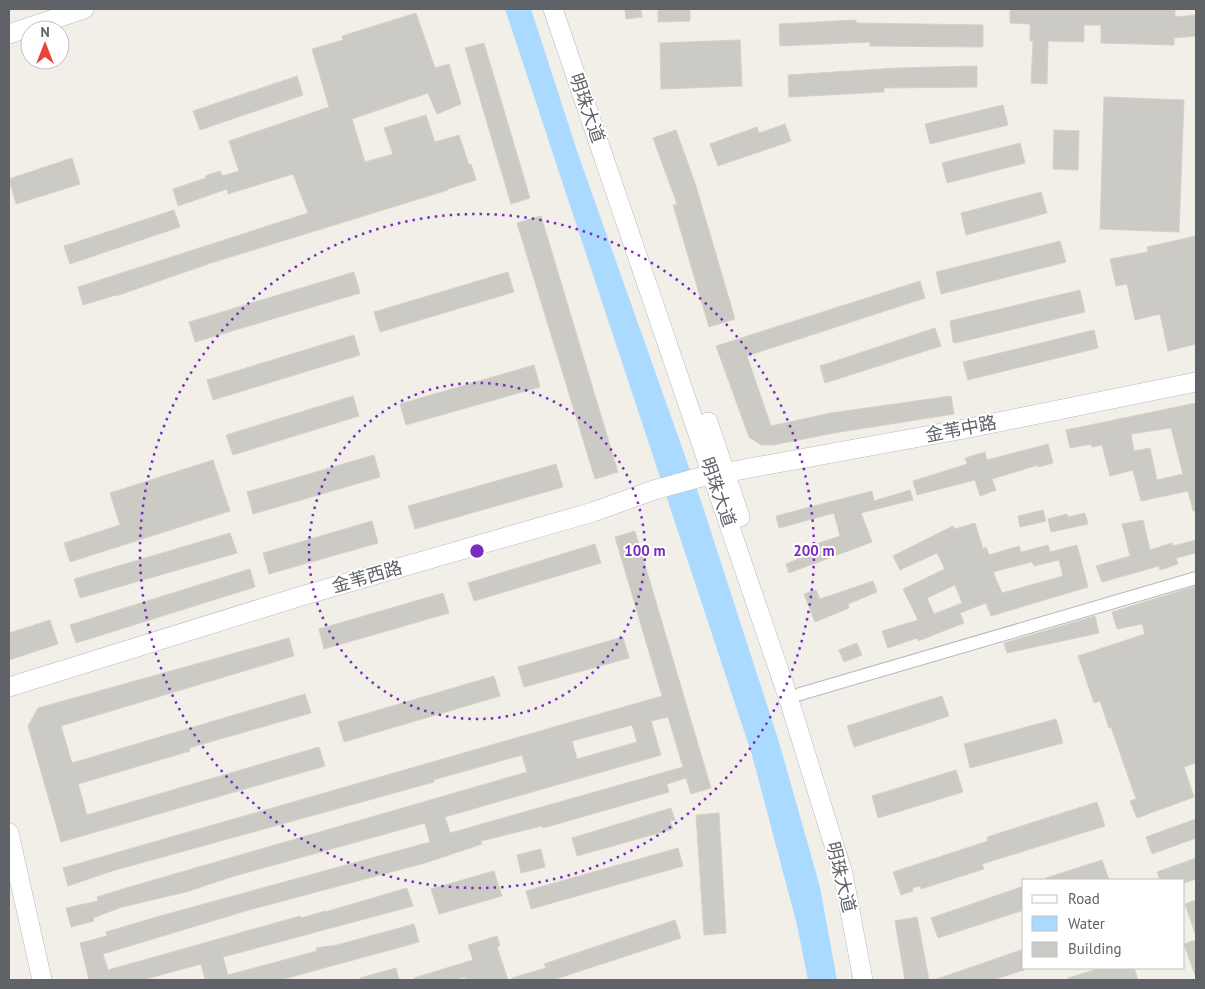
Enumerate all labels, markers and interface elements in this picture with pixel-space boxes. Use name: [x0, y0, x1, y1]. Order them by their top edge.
north arrow: [20, 20, 70, 70]
text: N: [40, 23, 50, 41]
street label: 明珠大道: [565, 70, 610, 146]
street label: 金苇中路: [923, 410, 998, 447]
street label: 明珠大道: [696, 454, 741, 530]
text: 100 m: [624, 541, 666, 560]
text: 200 m: [793, 541, 835, 560]
centre of rings: [468, 542, 486, 560]
street label: 金苇西路: [329, 556, 405, 597]
street label: 明珠大道: [822, 839, 861, 915]
legend: [1022, 879, 1185, 969]
text: Road: [1068, 889, 1100, 908]
text: Water: [1068, 914, 1105, 933]
text: Building: [1068, 939, 1122, 958]

